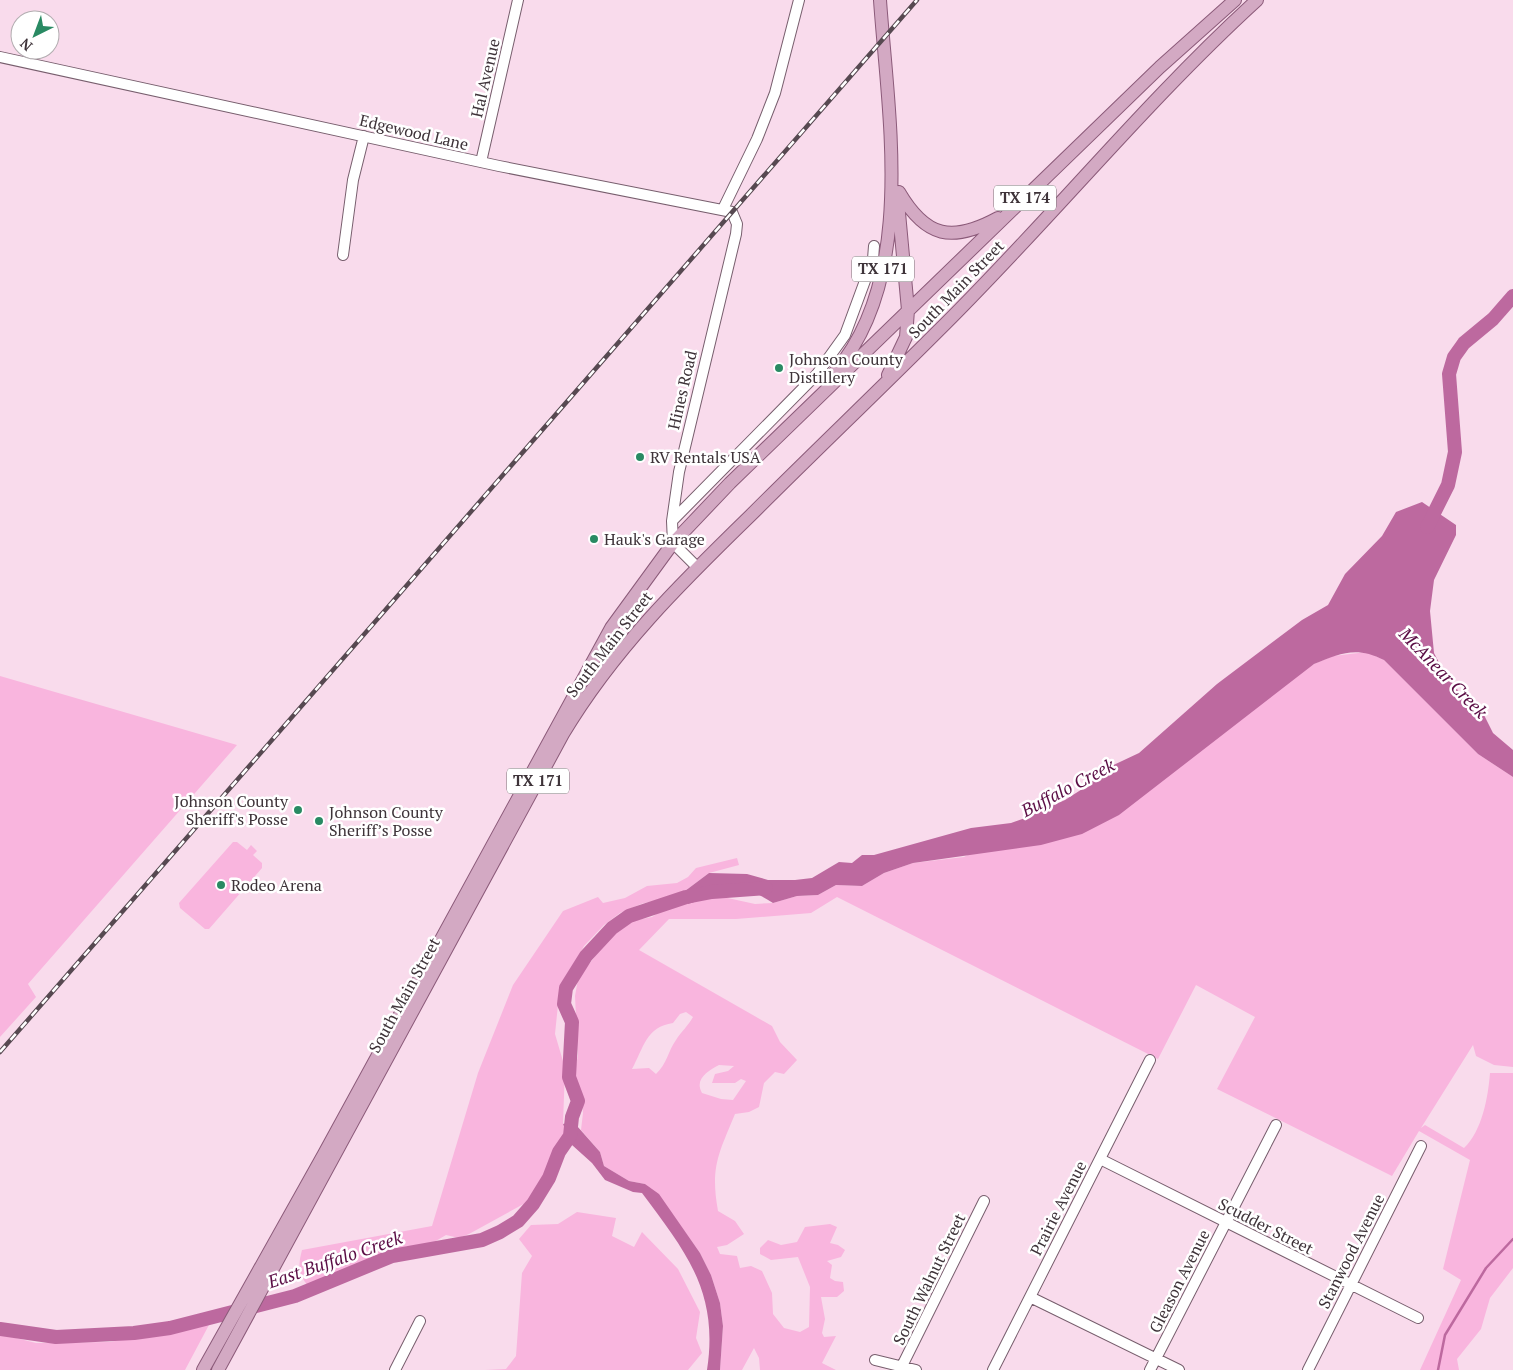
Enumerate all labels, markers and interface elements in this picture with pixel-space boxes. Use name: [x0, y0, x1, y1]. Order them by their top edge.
north arrow: [10, 10, 60, 60]
text: N: [15, 34, 36, 56]
street label: Hal Avenue: [465, 36, 505, 120]
street label: Edgewood Lane: [357, 109, 471, 155]
road number: TX 174: [994, 186, 1056, 210]
street label: South Main Street: [903, 235, 1009, 343]
road number: TX 171: [852, 256, 914, 282]
street label: Hines Road: [662, 348, 702, 432]
place label: Johnson County Distillery: [789, 348, 904, 388]
marker: Johnson County Distillery: [773, 362, 785, 374]
place label: RV Rentals USA: [650, 446, 761, 468]
marker: RV Rentals USA: [634, 451, 646, 463]
place label: Hauk's Garage: [604, 528, 705, 550]
marker: Hauk's Garage: [588, 533, 600, 545]
street label: South Main Street: [561, 586, 657, 701]
water label: McAnear Creek: [1394, 621, 1493, 723]
water label: Buffalo Creek: [1016, 752, 1119, 822]
road number: TX 171: [507, 768, 569, 794]
place label: Johnson County Sheriff's Posse: [174, 790, 289, 830]
place label: Johnson County Sheriff’s Posse: [329, 801, 444, 841]
marker: Johnson County Sheriff's Posse: [292, 804, 304, 816]
marker: Johnson County Sheriff’s Posse: [313, 815, 325, 827]
place label: Rodeo Arena: [231, 874, 322, 896]
marker: Rodeo Arena: [215, 879, 227, 891]
street label: South Main Street: [363, 933, 445, 1057]
street label: Prairie Avenue: [1025, 1157, 1091, 1259]
street label: Stanwood Avenue: [1313, 1190, 1389, 1312]
street label: Scudder Street: [1215, 1193, 1317, 1259]
street label: South Walnut Street: [888, 1209, 970, 1348]
water label: East Buffalo Creek: [263, 1225, 405, 1294]
street label: Gleason Avenue: [1144, 1226, 1214, 1336]

